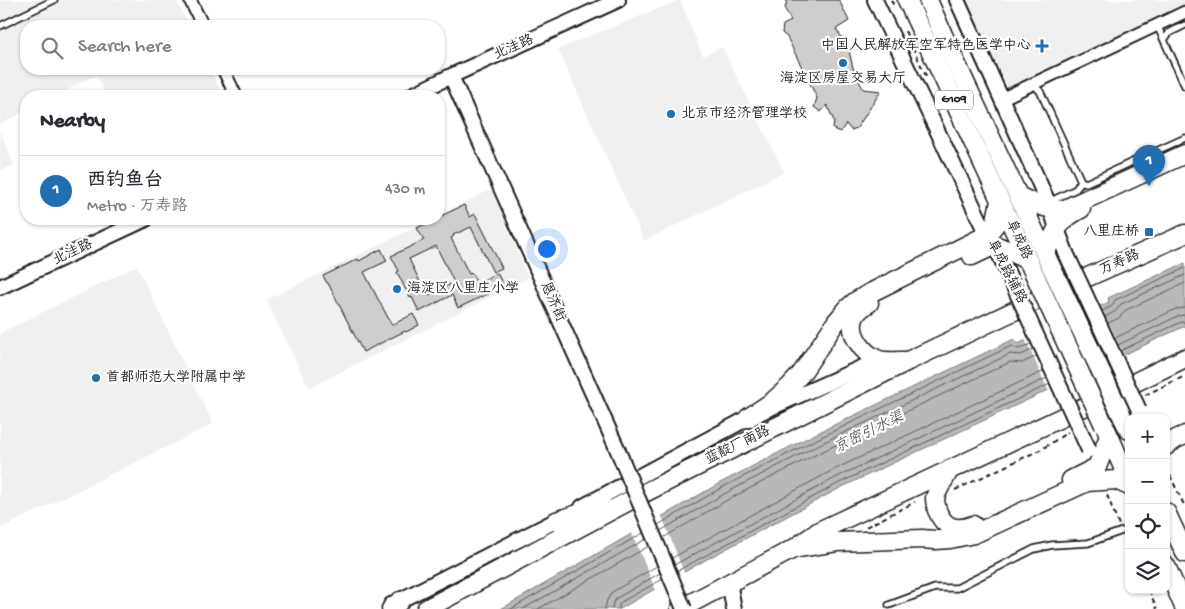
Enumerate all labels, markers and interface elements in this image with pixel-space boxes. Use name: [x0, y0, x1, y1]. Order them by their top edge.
search box: [20, 20, 445, 75]
street label: 北洼路: [491, 31, 537, 64]
icon: search: [38, 34, 66, 62]
text: Search here: [78, 36, 172, 59]
place label: 中国人民解放军空军特色医学中心: [821, 37, 1031, 55]
marker: 中国人民解放军空军特色医学中心: [1035, 39, 1049, 53]
marker: 海淀区房屋交易大厅: [837, 57, 849, 69]
place label: 海淀区房屋交易大厅: [780, 70, 906, 88]
road number: G109: [935, 90, 973, 110]
place label: 北京市经济管理学校: [681, 105, 807, 123]
marker: 北京市经济管理学校: [665, 108, 677, 120]
text: Nearby: [40, 110, 105, 135]
pin: 1: [1133, 145, 1165, 186]
text: 西钓鱼台: [87, 170, 163, 193]
text: 1: [53, 181, 59, 200]
text: 430 m: [385, 181, 425, 200]
text: Metro · 万寿路: [87, 198, 187, 217]
street label: 阜成路: [1001, 217, 1035, 263]
place label: 八里庄桥: [1083, 223, 1139, 241]
marker: 八里庄桥: [1143, 226, 1155, 238]
street label: 北洼路: [50, 236, 96, 270]
your location: [534, 236, 560, 262]
street label: 阜成路辅路: [983, 237, 1030, 307]
street label: 万寿路: [1097, 246, 1143, 279]
street label: 恩济街: [536, 279, 569, 325]
place label: 海淀区八里庄小学: [407, 280, 519, 298]
marker: 海淀区八里庄小学: [391, 283, 403, 295]
place label: 首都师范大学附属中学: [106, 369, 246, 387]
marker: 首都师范大学附属中学: [90, 372, 102, 384]
water label: 京密引水渠: [831, 407, 908, 458]
map controls: [1125, 414, 1170, 594]
button: +: [1125, 414, 1170, 459]
street label: 蓝靛厂南路: [702, 422, 773, 469]
button: −: [1125, 459, 1170, 504]
button: locate: [1125, 504, 1170, 549]
button: layers: [1125, 549, 1170, 594]

